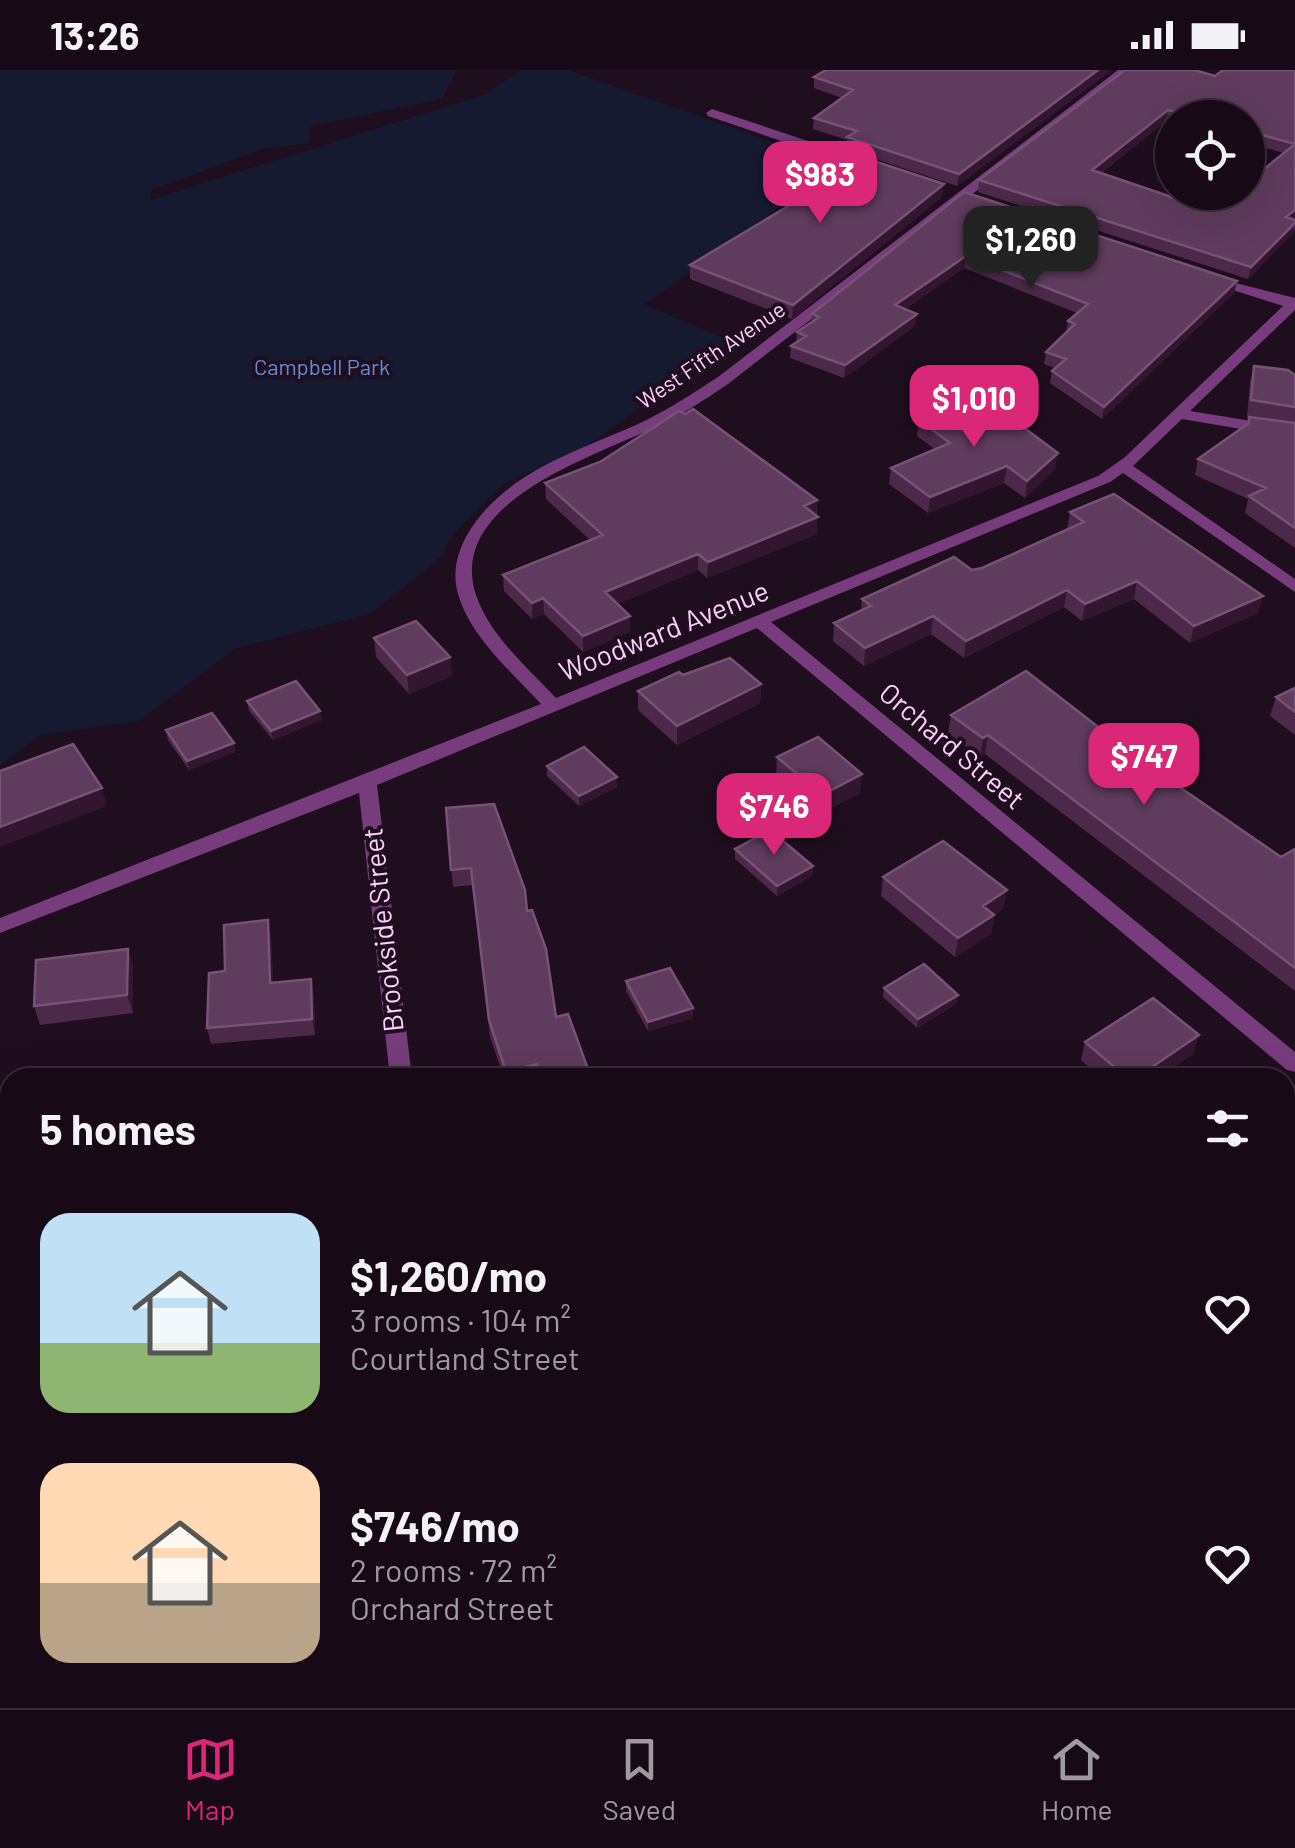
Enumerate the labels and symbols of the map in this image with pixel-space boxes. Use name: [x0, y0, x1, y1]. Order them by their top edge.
pin: $983: [761, 141, 879, 226]
pin: $1,260: [950, 206, 1112, 291]
street label: West Fifth Avenue: [632, 295, 789, 413]
park label: Campbell Park: [254, 353, 390, 379]
pin: $1,010: [893, 365, 1055, 450]
street label: Woodward Avenue: [554, 573, 773, 688]
street label: Orchard Street: [873, 675, 1032, 816]
pin: $747: [1085, 723, 1203, 808]
pin: $746: [715, 773, 833, 858]
street label: Brookside Street: [354, 826, 410, 1034]

